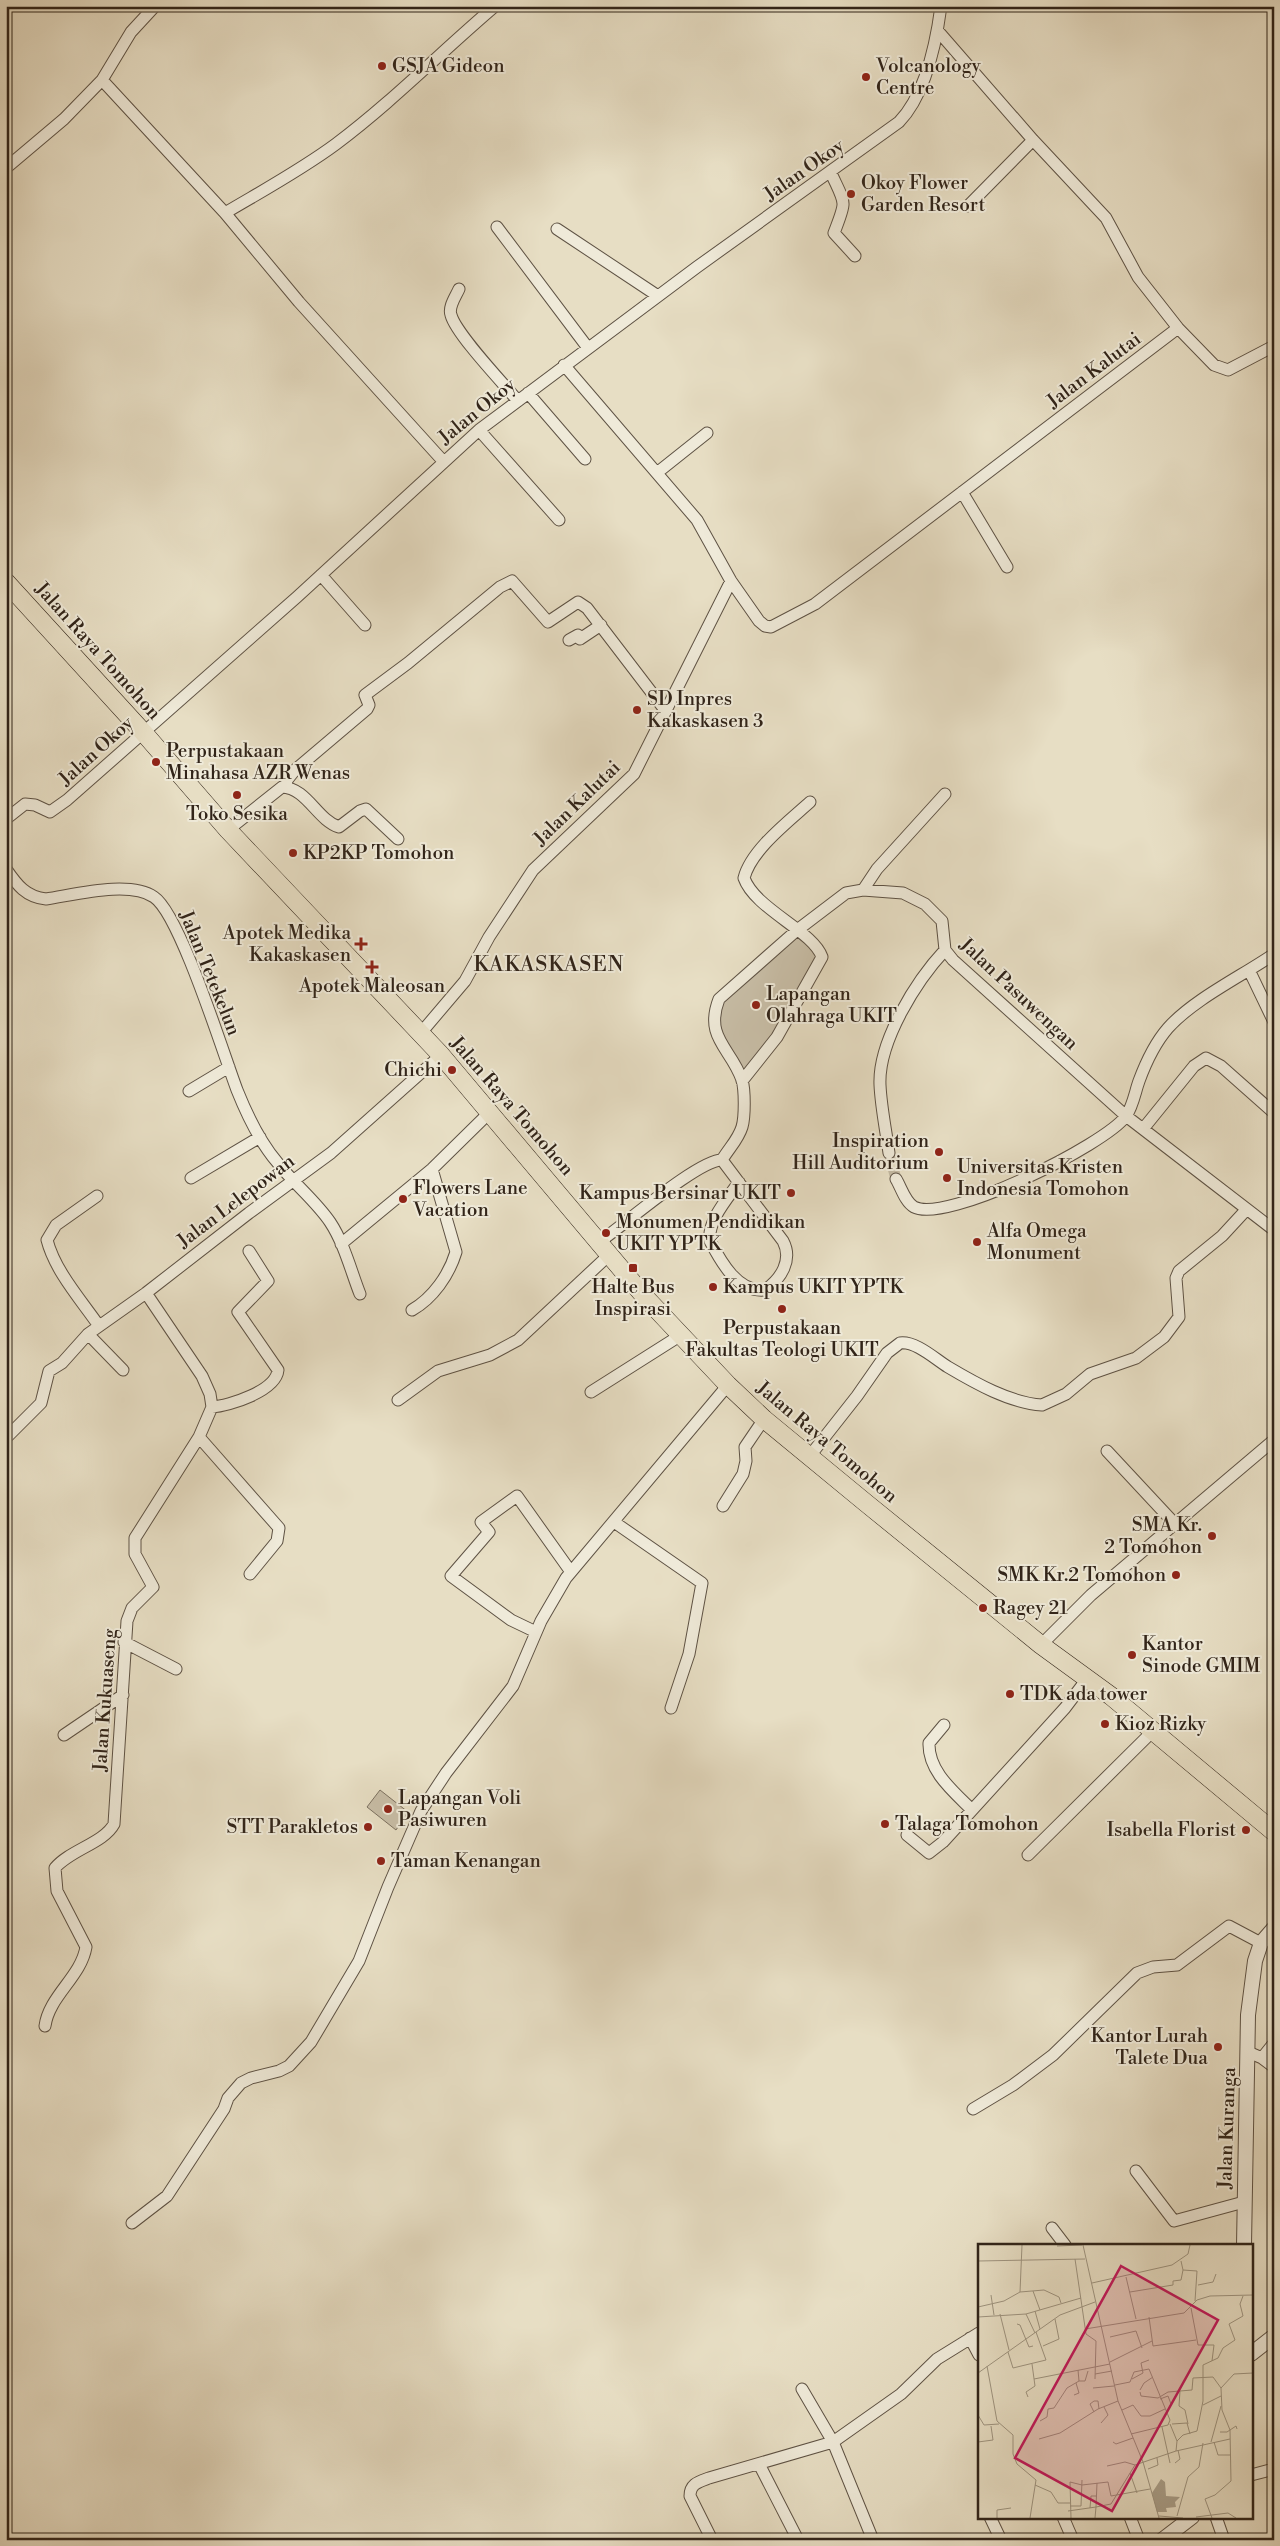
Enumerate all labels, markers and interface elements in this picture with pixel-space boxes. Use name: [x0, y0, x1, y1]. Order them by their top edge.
place label: GSJA Gideon: [392, 54, 505, 78]
place label: Volcanology Centre: [875, 54, 982, 100]
marker: GSJA Gideon: [376, 60, 388, 72]
marker: Volcanology Centre: [860, 71, 872, 83]
street label: Jalan Okoy: [759, 133, 849, 207]
place label: Okoy Flower Garden Resort: [861, 171, 986, 217]
marker: Okoy Flower Garden Resort: [845, 188, 857, 200]
street label: Jalan Kalutai: [1041, 327, 1146, 414]
street label: Jalan Okoy: [433, 372, 521, 450]
street label: Jalan Raya Tomohon: [29, 577, 166, 725]
place label: SD Inpres Kakaskasen 3: [647, 687, 763, 733]
marker: SD Inpres Kakaskasen 3: [631, 704, 643, 716]
street label: Jalan Okoy: [53, 711, 139, 791]
place label: Perpustakaan Minahasa AZR Wenas: [166, 739, 350, 785]
marker: Perpustakaan Minahasa AZR Wenas: [150, 756, 162, 768]
street label: Jalan Kalutai: [528, 756, 626, 851]
marker: Toko Sesika: [231, 789, 243, 801]
place label: Toko Sesika: [186, 802, 288, 826]
place label: KP2KP Tomohon: [303, 841, 454, 865]
marker: KP2KP Tomohon: [287, 847, 299, 859]
street label: Jalan Tetekelun: [174, 906, 246, 1039]
place label: Apotek Medika Kakaskasen: [222, 921, 351, 967]
street label: Jalan Pasuwengan: [954, 932, 1083, 1055]
marker: Apotek Medika Kakaskasen: [355, 938, 367, 950]
district label: KAKASKASEN: [474, 952, 624, 978]
marker: Apotek Maleosan: [366, 961, 378, 973]
place label: Apotek Maleosan: [298, 974, 445, 998]
place label: Lapangan Olahraga UKIT: [766, 982, 897, 1028]
marker: Lapangan Olahraga UKIT: [750, 999, 762, 1011]
street label: Jalan Raya Tomohon: [444, 1031, 579, 1181]
place label: Chichi: [384, 1058, 442, 1082]
marker: Chichi: [446, 1064, 458, 1076]
place label: Inspiration Hill Auditorium: [792, 1129, 929, 1175]
marker: Inspiration Hill Auditorium: [933, 1146, 945, 1158]
street label: Jalan Lelepowan: [172, 1149, 300, 1254]
place label: Universitas Kristen Indonesia Tomohon: [957, 1155, 1129, 1201]
marker: Universitas Kristen Indonesia Tomohon: [941, 1172, 953, 1184]
place label: Flowers Lane Vacation: [412, 1176, 528, 1222]
place label: Kampus Bersinar UKIT: [579, 1181, 781, 1205]
marker: Kampus Bersinar UKIT: [785, 1187, 797, 1199]
marker: Flowers Lane Vacation: [397, 1193, 409, 1205]
place label: Monumen Pendidikan UKIT YPTK: [616, 1210, 805, 1256]
place label: Alfa Omega Monument: [986, 1219, 1087, 1265]
marker: Monumen Pendidikan UKIT YPTK: [600, 1227, 612, 1239]
marker: Alfa Omega Monument: [971, 1236, 983, 1248]
marker: Halte Bus Inspirasi: [627, 1262, 639, 1274]
place label: Halte Bus Inspirasi: [591, 1275, 675, 1321]
place label: Kampus UKIT YPTK: [723, 1275, 904, 1299]
marker: Kampus UKIT YPTK: [707, 1281, 719, 1293]
marker: Perpustakaan Fakultas Teologi UKIT: [776, 1303, 788, 1315]
place label: Perpustakaan Fakultas Teologi UKIT: [685, 1316, 879, 1362]
street label: Jalan Raya Tomohon: [751, 1375, 902, 1508]
place label: SMA Kr. 2 Tomohon: [1104, 1513, 1202, 1559]
marker: SMA Kr. 2 Tomohon: [1206, 1530, 1218, 1542]
place label: SMK Kr.2 Tomohon: [997, 1563, 1166, 1587]
marker: SMK Kr.2 Tomohon: [1170, 1569, 1182, 1581]
place label: Ragey 21: [993, 1596, 1068, 1620]
marker: Ragey 21: [977, 1602, 989, 1614]
street label: Jalan Kukuaseng: [88, 1628, 122, 1773]
place label: Kantor Sinode GMIM: [1142, 1632, 1260, 1678]
marker: Kantor Sinode GMIM: [1126, 1649, 1138, 1661]
place label: TDK ada tower: [1020, 1682, 1148, 1706]
marker: TDK ada tower: [1004, 1688, 1016, 1700]
place label: Kioz Rizky: [1115, 1712, 1207, 1736]
marker: Kioz Rizky: [1099, 1718, 1111, 1730]
place label: Lapangan Voli Pasiwuren: [398, 1786, 521, 1832]
marker: Lapangan Voli Pasiwuren: [382, 1803, 394, 1815]
place label: Talaga Tomohon: [895, 1812, 1038, 1836]
place label: STT Parakletos: [227, 1815, 358, 1839]
marker: Talaga Tomohon: [879, 1818, 891, 1830]
place label: Isabella Florist: [1107, 1818, 1236, 1842]
marker: STT Parakletos: [362, 1821, 374, 1833]
marker: Isabella Florist: [1240, 1824, 1252, 1836]
place label: Taman Kenangan: [391, 1849, 541, 1873]
marker: Taman Kenangan: [375, 1855, 387, 1867]
place label: Kantor Lurah Talete Dua: [1091, 2024, 1208, 2070]
marker: Kantor Lurah Talete Dua: [1212, 2041, 1224, 2053]
street label: Jalan Kuranga: [1213, 2066, 1241, 2190]
inset map: [978, 2244, 1252, 2518]

